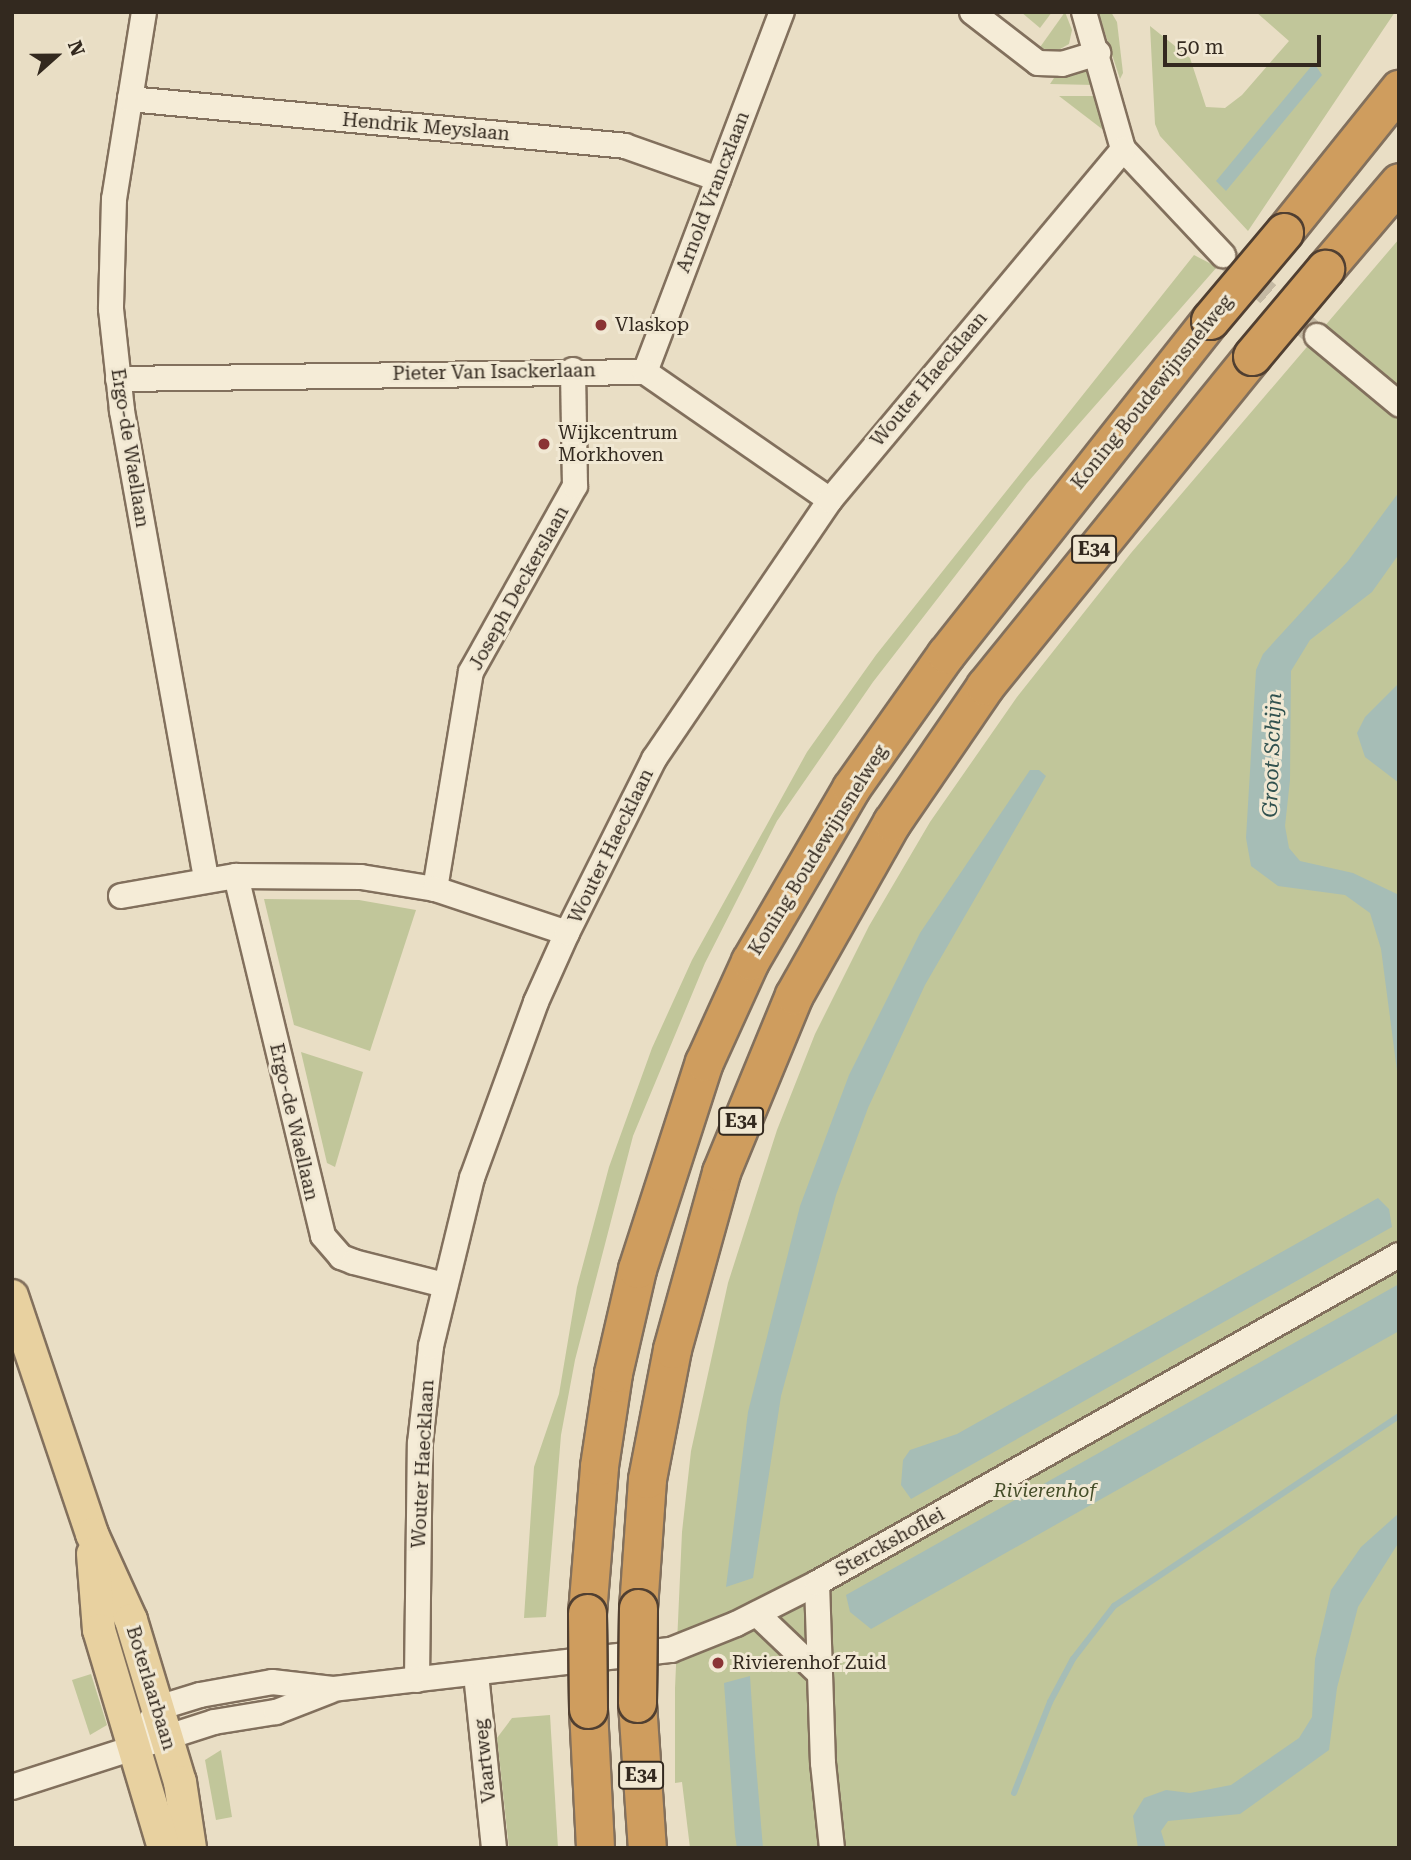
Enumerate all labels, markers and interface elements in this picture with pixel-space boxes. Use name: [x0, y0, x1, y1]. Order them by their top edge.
north arrow: [21, 21, 91, 91]
scale bar: [1166, 21, 1324, 65]
text: 50 m: [1176, 35, 1224, 59]
text: N: [63, 37, 89, 59]
street label: Hendrik Meyslaan: [341, 108, 511, 146]
street label: Arnold Vrancxlaan: [672, 108, 754, 276]
street label: Koning Boudewijnsnelweg: [1066, 290, 1238, 494]
street label: Wouter Haecklaan: [866, 307, 992, 451]
place label: Vlaskop: [615, 314, 689, 336]
marker: Vlaskop: [593, 317, 609, 333]
street label: Pieter Van Isackerlaan: [392, 359, 596, 385]
street label: Ergo-de Waellaan: [106, 367, 154, 529]
place label: Wijkcentrum Morkhoven: [558, 422, 678, 466]
marker: Wijkcentrum Morkhoven: [536, 436, 552, 452]
street label: Joseph Deckerslaan: [464, 502, 574, 674]
road number: E34: [1070, 534, 1118, 564]
water label: Groot Schijn: [1257, 692, 1287, 818]
street label: Koning Boudewijnsnelweg: [744, 741, 892, 959]
street label: Wouter Haecklaan: [564, 765, 658, 927]
street label: Ergo-de Waellaan: [265, 1041, 323, 1203]
road number: E34: [716, 1106, 766, 1136]
street label: Wouter Haecklaan: [407, 1379, 439, 1549]
park label: Rivierenhof: [994, 1480, 1096, 1502]
street label: Sterckshoflei: [831, 1503, 949, 1581]
street label: Boterlaarbaan: [121, 1623, 181, 1753]
place label: Rivierenhof Zuid: [732, 1652, 887, 1674]
marker: Rivierenhof Zuid: [710, 1655, 726, 1671]
street label: Vaartweg: [469, 1718, 501, 1804]
road number: E34: [616, 1760, 666, 1790]

